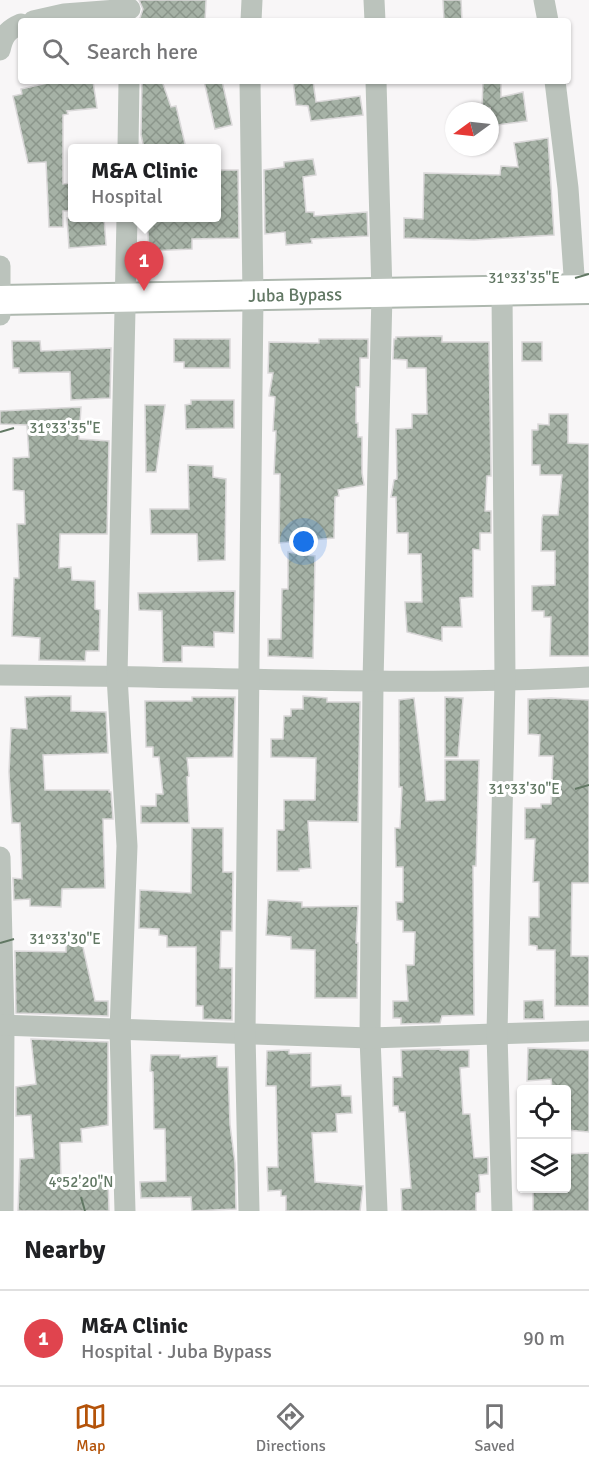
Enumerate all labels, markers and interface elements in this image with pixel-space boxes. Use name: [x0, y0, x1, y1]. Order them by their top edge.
search box: [18, 18, 571, 84]
icon: search: [39, 35, 72, 68]
text: Search here: [87, 38, 198, 65]
north arrow: [445, 102, 499, 156]
popup: [68, 144, 221, 222]
text: M&A Clinic: [91, 157, 198, 184]
text: Hospital: [91, 184, 163, 209]
pin: 1: [124, 242, 164, 291]
text: 31°33'35"E: [488, 269, 560, 287]
street label: Juba Bypass: [248, 283, 342, 307]
text: 31°33'35"E: [29, 419, 101, 437]
your location: [289, 527, 318, 556]
text: 31°33'30"E: [488, 780, 560, 798]
text: 31°33'30"E: [29, 930, 101, 948]
map controls: [517, 1085, 571, 1193]
button: locate: [517, 1085, 571, 1139]
button: layers: [517, 1139, 571, 1193]
text: 4°52'20"N: [48, 1173, 114, 1191]
text: Nearby: [24, 1234, 105, 1266]
text: M&A Clinic: [81, 1312, 188, 1339]
text: 1: [38, 1326, 49, 1351]
text: 90 m: [523, 1326, 565, 1351]
text: Hospital · Juba Bypass: [81, 1339, 272, 1364]
tab: Map: [74, 1400, 107, 1456]
tab: Directions: [256, 1400, 326, 1456]
tab: Saved: [474, 1400, 515, 1456]

